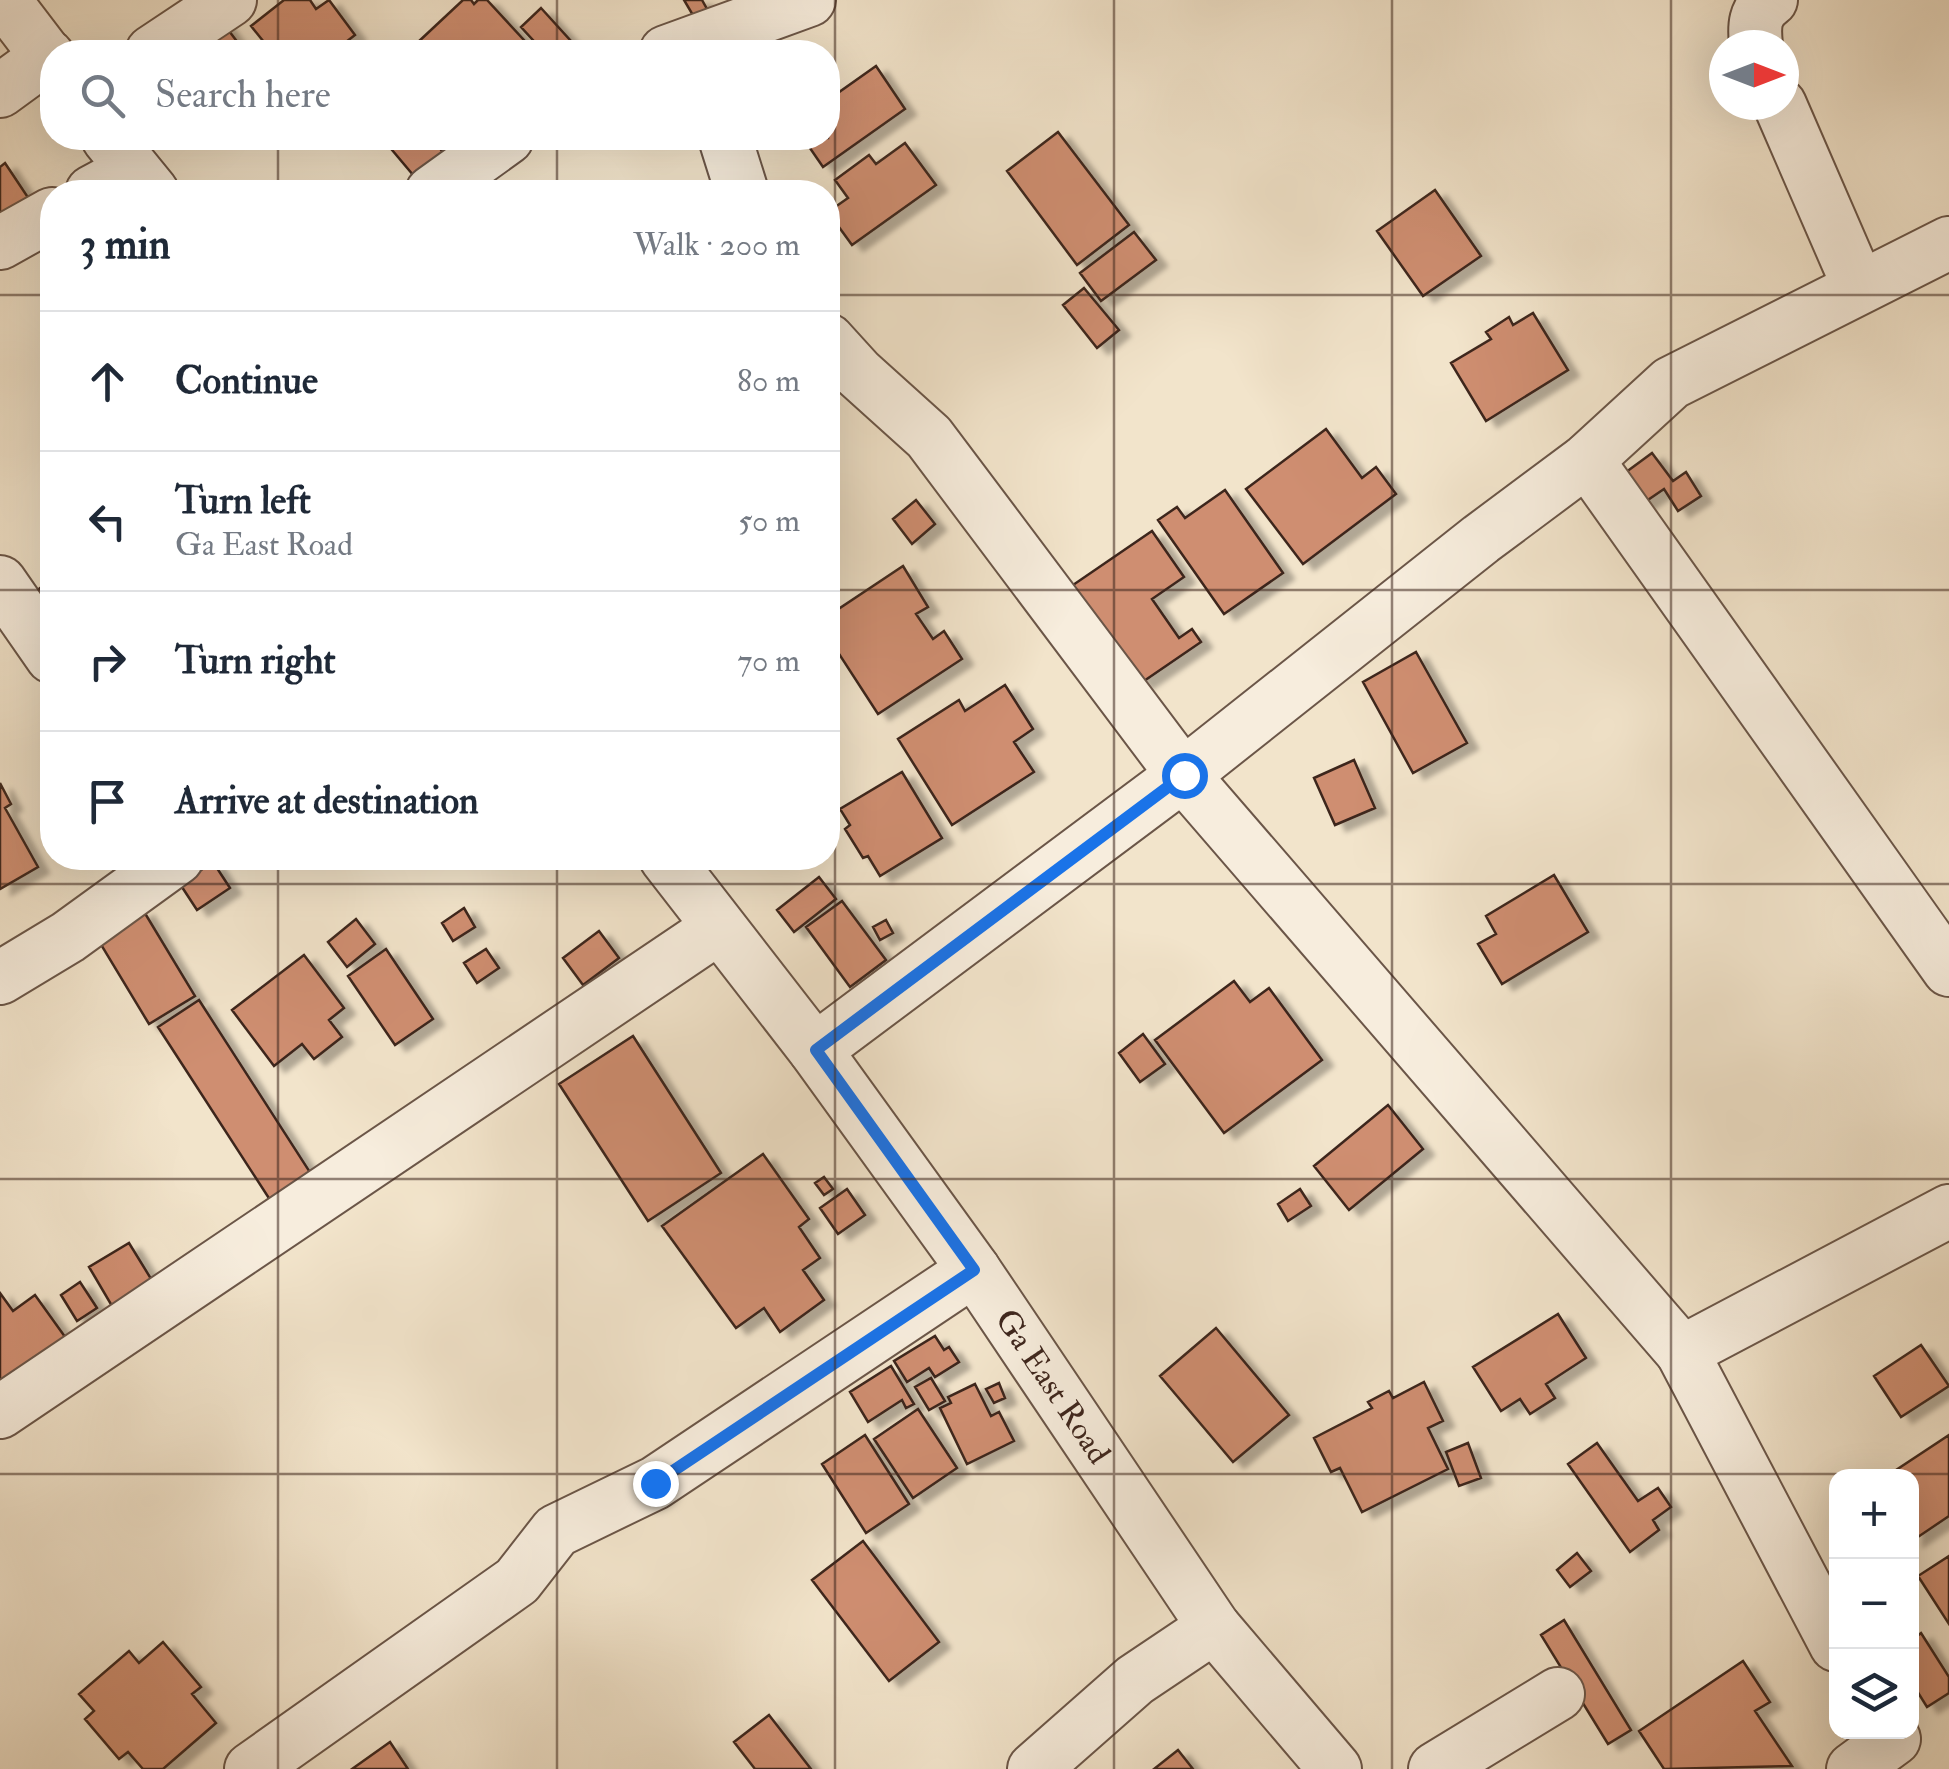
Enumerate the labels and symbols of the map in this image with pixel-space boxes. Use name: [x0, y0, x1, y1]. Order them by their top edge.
north arrow: [1709, 30, 1799, 120]
route start: [1162, 753, 1208, 799]
street label: Ga East Road: [986, 1302, 1119, 1472]
route end: [633, 1461, 679, 1507]

